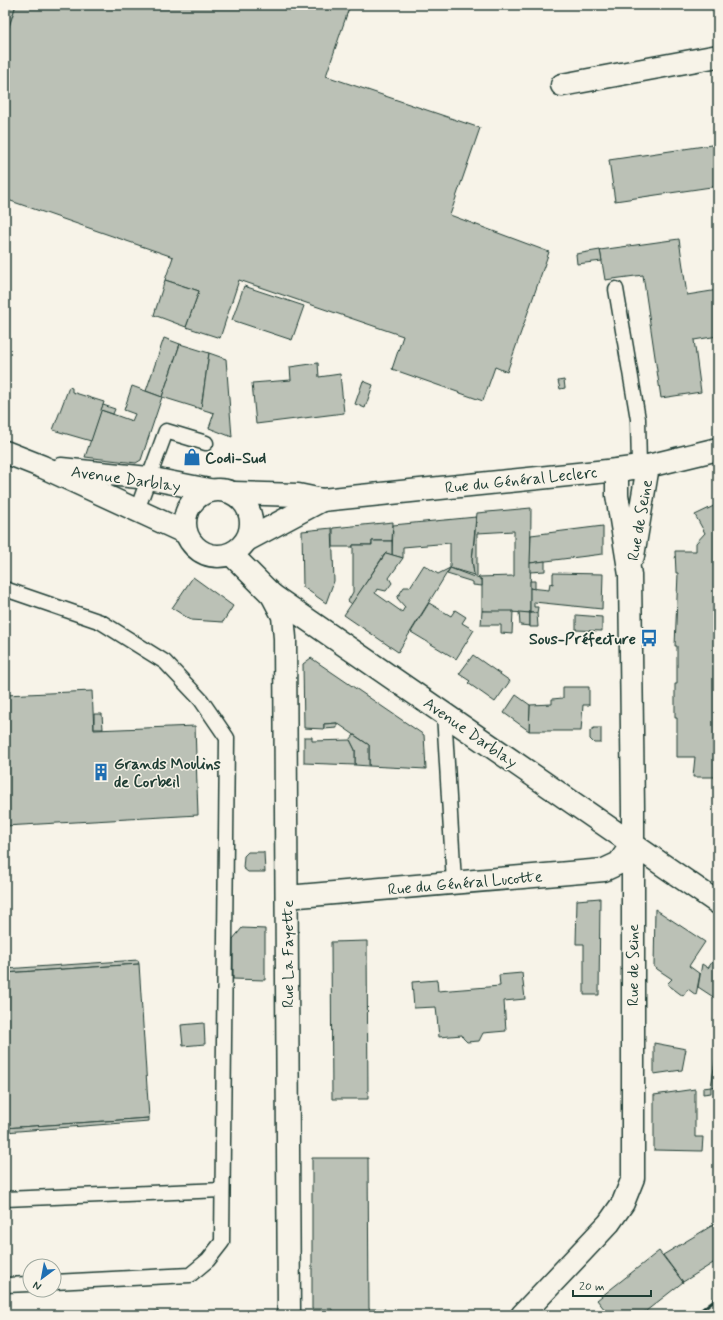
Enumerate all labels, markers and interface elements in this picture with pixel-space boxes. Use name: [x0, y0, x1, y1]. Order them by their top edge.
shop icon: Codi-Sud: [182, 447, 202, 467]
place label: Codi-Sud: [205, 448, 266, 469]
street label: Avenue Darblay: [70, 461, 182, 498]
street label: Rue du Général Leclerc: [444, 462, 599, 499]
street label: Rue de Seine: [623, 478, 658, 563]
bus stop icon: Sous-Préfecture: [639, 628, 659, 648]
place label: Sous-Préfecture: [529, 629, 636, 650]
street label: Avenue Darblay: [419, 693, 521, 773]
place label: Grands Moulins de Corbeil: [114, 754, 221, 793]
building icon: Grands Moulins de Corbeil: [91, 762, 111, 782]
street label: Rue du Général Lucotte: [387, 866, 543, 901]
street label: Rue La Fayette: [278, 900, 299, 1008]
street label: Rue de Seine: [623, 924, 644, 1006]
north arrow: [22, 1258, 62, 1298]
scale bar: [573, 1272, 651, 1298]
text: N: [30, 1278, 44, 1294]
text: 20 m: [579, 1279, 605, 1295]

